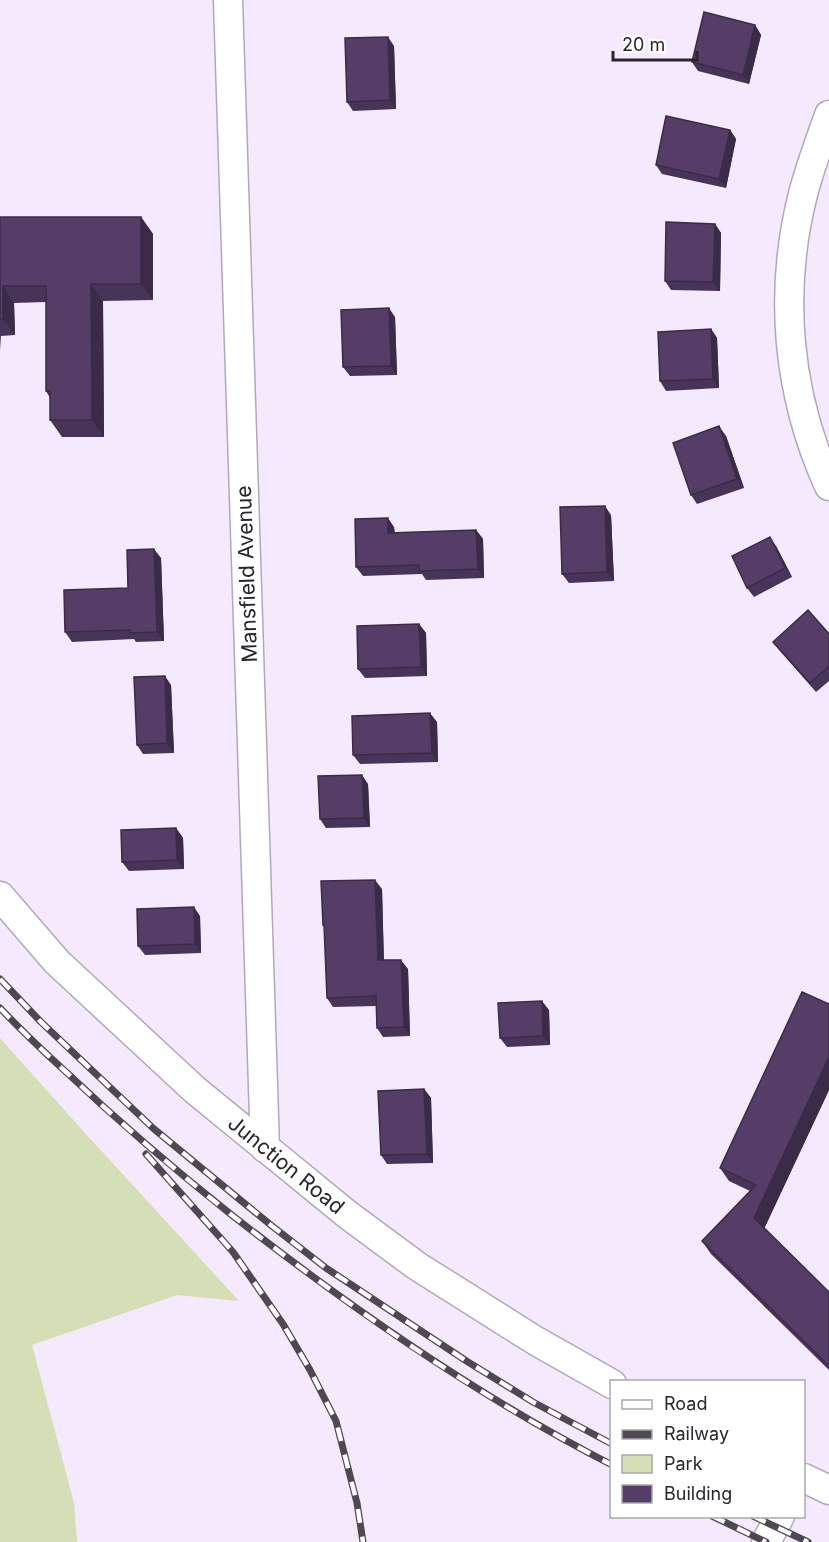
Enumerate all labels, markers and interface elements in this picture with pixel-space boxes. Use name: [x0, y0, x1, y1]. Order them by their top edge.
scale bar: [613, 24, 697, 62]
text: 20 m: [622, 34, 665, 55]
street label: Mansfield Avenue: [231, 485, 262, 663]
street label: Junction Road: [223, 1110, 349, 1219]
legend: [610, 1380, 805, 1518]
text: Road: [664, 1393, 707, 1414]
text: Railway: [664, 1423, 729, 1444]
text: Park: [664, 1453, 703, 1474]
text: Building: [664, 1483, 732, 1504]

